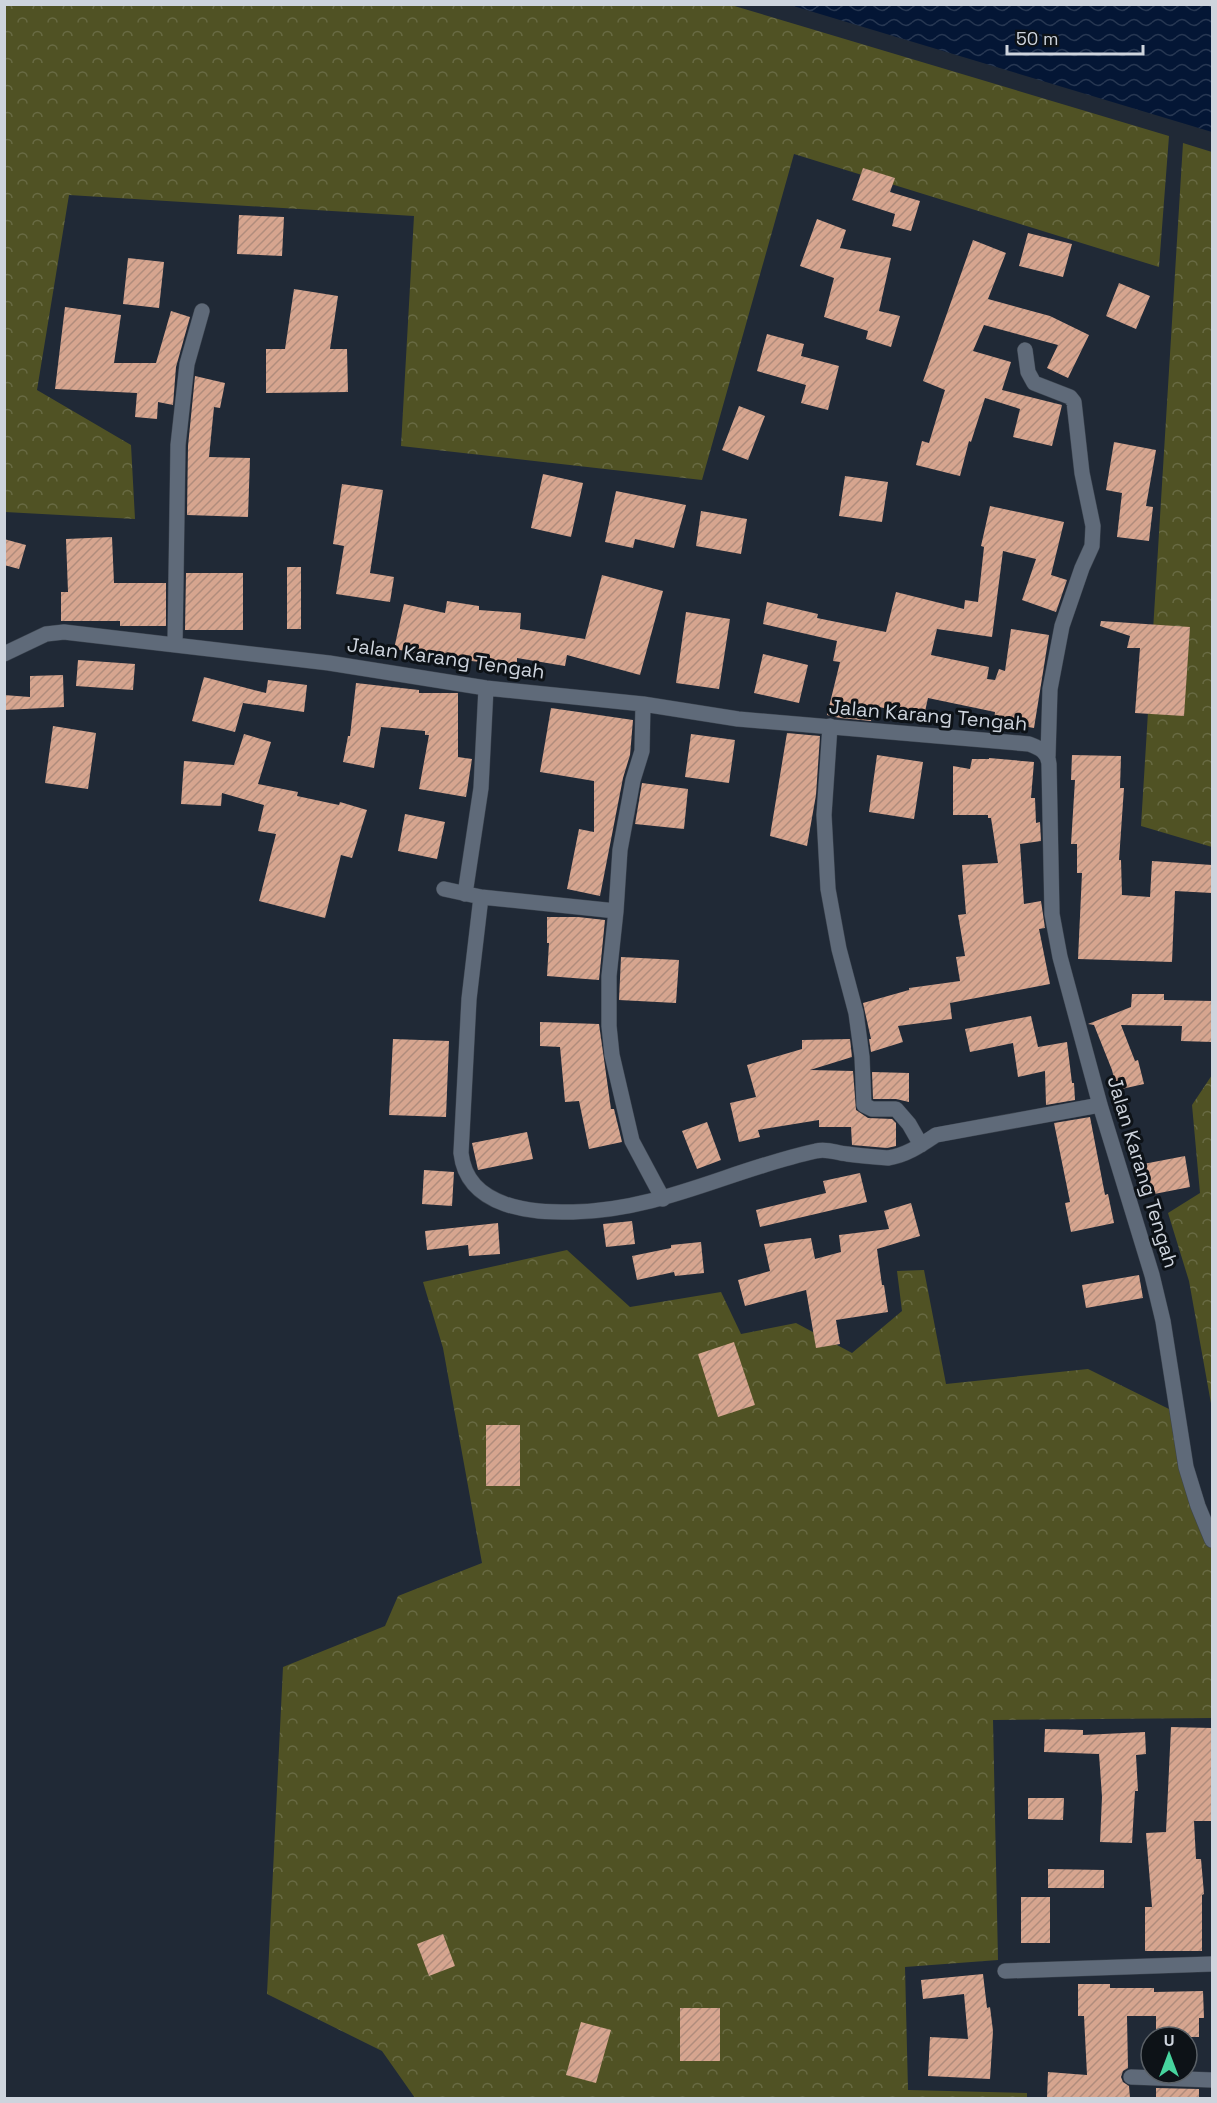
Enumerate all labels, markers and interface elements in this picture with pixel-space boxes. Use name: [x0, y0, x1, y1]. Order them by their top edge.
scale bar: [1007, 18, 1144, 56]
text: 50 m: [1016, 27, 1058, 50]
street label: Jalan Karang Tengah: [346, 631, 546, 685]
street label: Jalan Karang Tengah: [828, 693, 1028, 737]
street label: Jalan Karang Tengah: [1101, 1073, 1185, 1271]
north arrow: [1139, 2025, 1199, 2085]
text: U: [1164, 2030, 1174, 2051]

